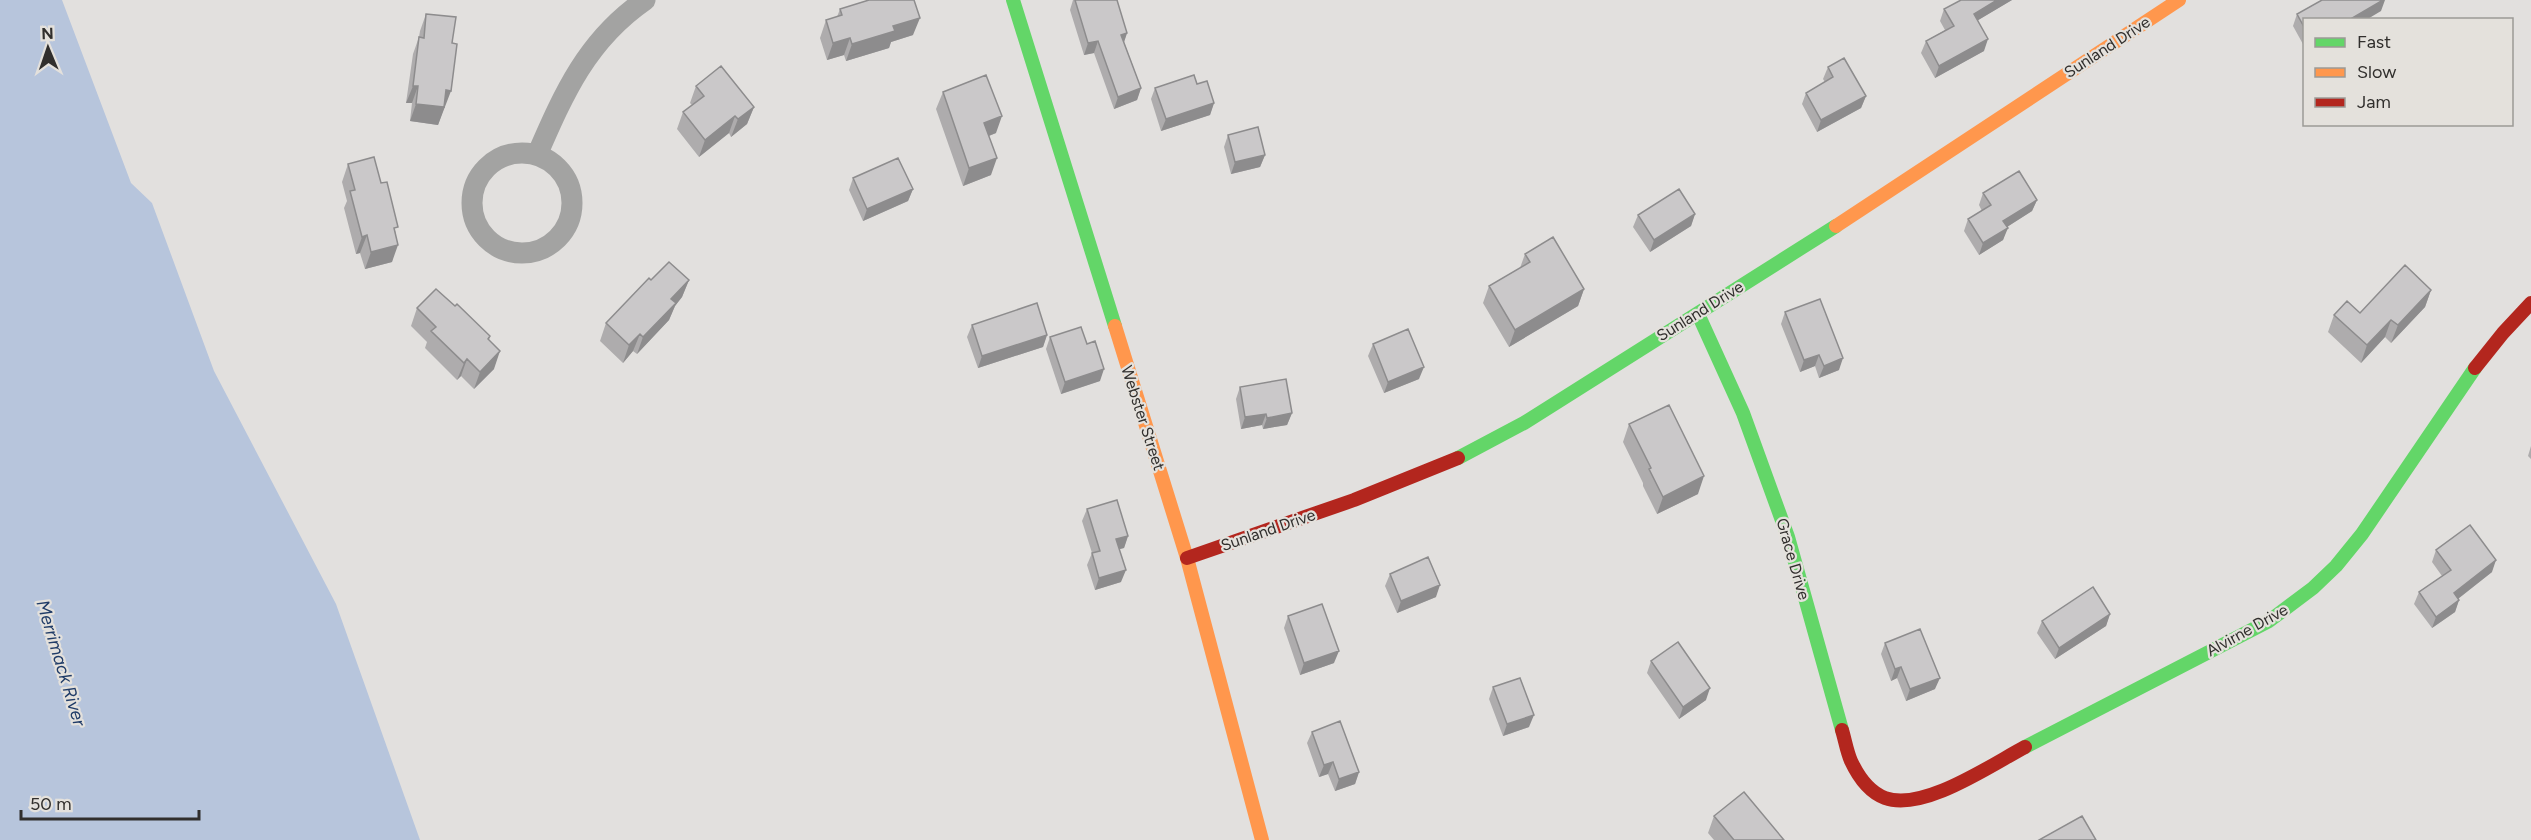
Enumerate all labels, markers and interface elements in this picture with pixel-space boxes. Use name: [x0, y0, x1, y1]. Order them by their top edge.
street label: Sunland Drive: [2060, 12, 2154, 82]
north arrow: [18, 18, 78, 78]
legend: [2303, 18, 2513, 126]
text: N: [41, 24, 54, 43]
text: Fast: [2357, 31, 2391, 53]
text: Slow: [2357, 61, 2396, 83]
text: Jam: [2357, 91, 2391, 113]
street label: Sunland Drive: [1653, 277, 1747, 345]
street label: Webster Street: [1117, 363, 1169, 473]
street label: Sunland Drive: [1218, 505, 1318, 555]
street label: Grace Drive: [1772, 516, 1814, 602]
water label: Merrimack River: [31, 597, 91, 730]
street label: Alvirne Drive: [2203, 600, 2291, 660]
scale bar: [21, 783, 200, 821]
text: 50 m: [30, 793, 72, 815]

